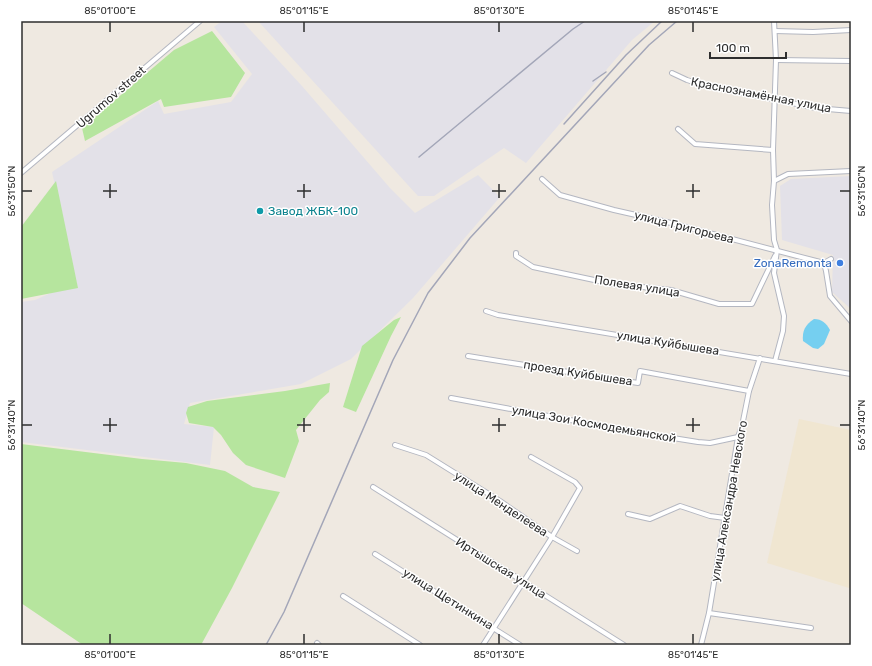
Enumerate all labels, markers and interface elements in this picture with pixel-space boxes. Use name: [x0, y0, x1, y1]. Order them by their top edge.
text: 85°01'00"E: [84, 5, 136, 17]
text: 85°01'15"E: [279, 5, 329, 17]
text: 85°01'30"E: [473, 5, 525, 17]
text: 85°01'45"E: [668, 5, 718, 17]
scale bar: [710, 34, 786, 60]
text: 100 m: [716, 41, 750, 55]
street label: Ugrumov street: [73, 63, 149, 131]
street label: Краснознамённая улица: [690, 75, 832, 115]
text: 56°31'50"N: [6, 165, 18, 217]
text: 56°31'50"N: [856, 165, 868, 217]
place label: Завод ЖБК-100: [268, 204, 358, 218]
marker: Завод ЖБК-100: [255, 206, 265, 216]
street label: улица Григорьева: [633, 208, 735, 246]
place label: ZonaRemonta: [754, 256, 832, 270]
marker: ZonaRemonta: [835, 258, 845, 268]
street label: Полевая улица: [593, 272, 681, 300]
street label: улица Куйбышева: [616, 328, 720, 358]
street label: проезд Куйбышева: [523, 357, 633, 389]
text: 56°31'40"N: [6, 400, 18, 450]
text: 56°31'40"N: [856, 400, 868, 450]
street label: улица Зои Космодемьянской: [511, 403, 677, 445]
street label: улица Александра Невского: [708, 419, 750, 583]
street label: улица Менделеева: [452, 469, 550, 539]
street label: Иртышская улица: [453, 535, 549, 601]
street label: улица Щетинкина: [400, 565, 496, 633]
text: 85°01'00"E: [84, 649, 136, 661]
text: 85°01'15"E: [279, 649, 329, 661]
text: 85°01'30"E: [473, 649, 525, 661]
text: 85°01'45"E: [668, 649, 718, 661]

